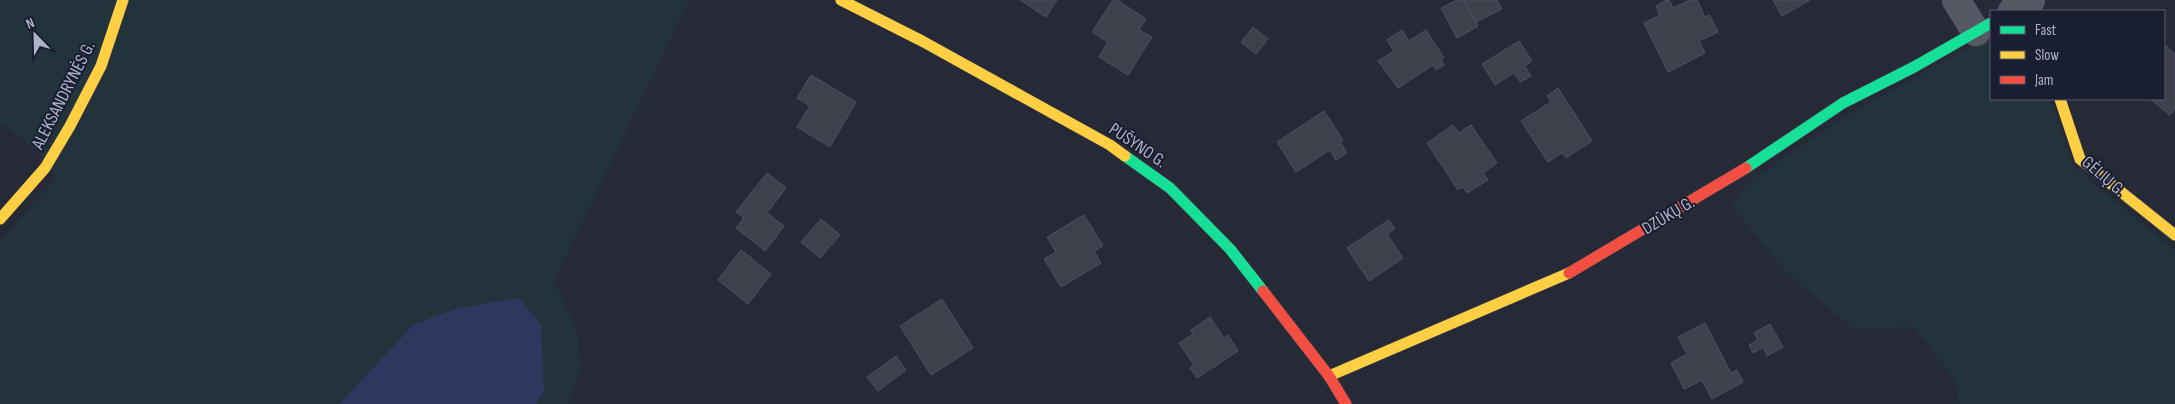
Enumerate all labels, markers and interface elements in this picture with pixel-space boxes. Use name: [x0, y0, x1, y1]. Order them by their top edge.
north arrow: [10, 10, 60, 60]
legend: [1990, 10, 2165, 100]
text: N: [23, 14, 37, 33]
text: Fast: [2035, 21, 2057, 40]
street label: ALEKSANDRYNĖS G.: [27, 38, 100, 154]
text: Slow: [2035, 46, 2059, 65]
text: Jam: [2034, 71, 2053, 90]
street label: PUŠYNO G.: [1105, 119, 1171, 172]
street label: GĖLIŲ G.: [2078, 152, 2130, 201]
street label: DZŪKŲ G.: [1638, 192, 1698, 239]

